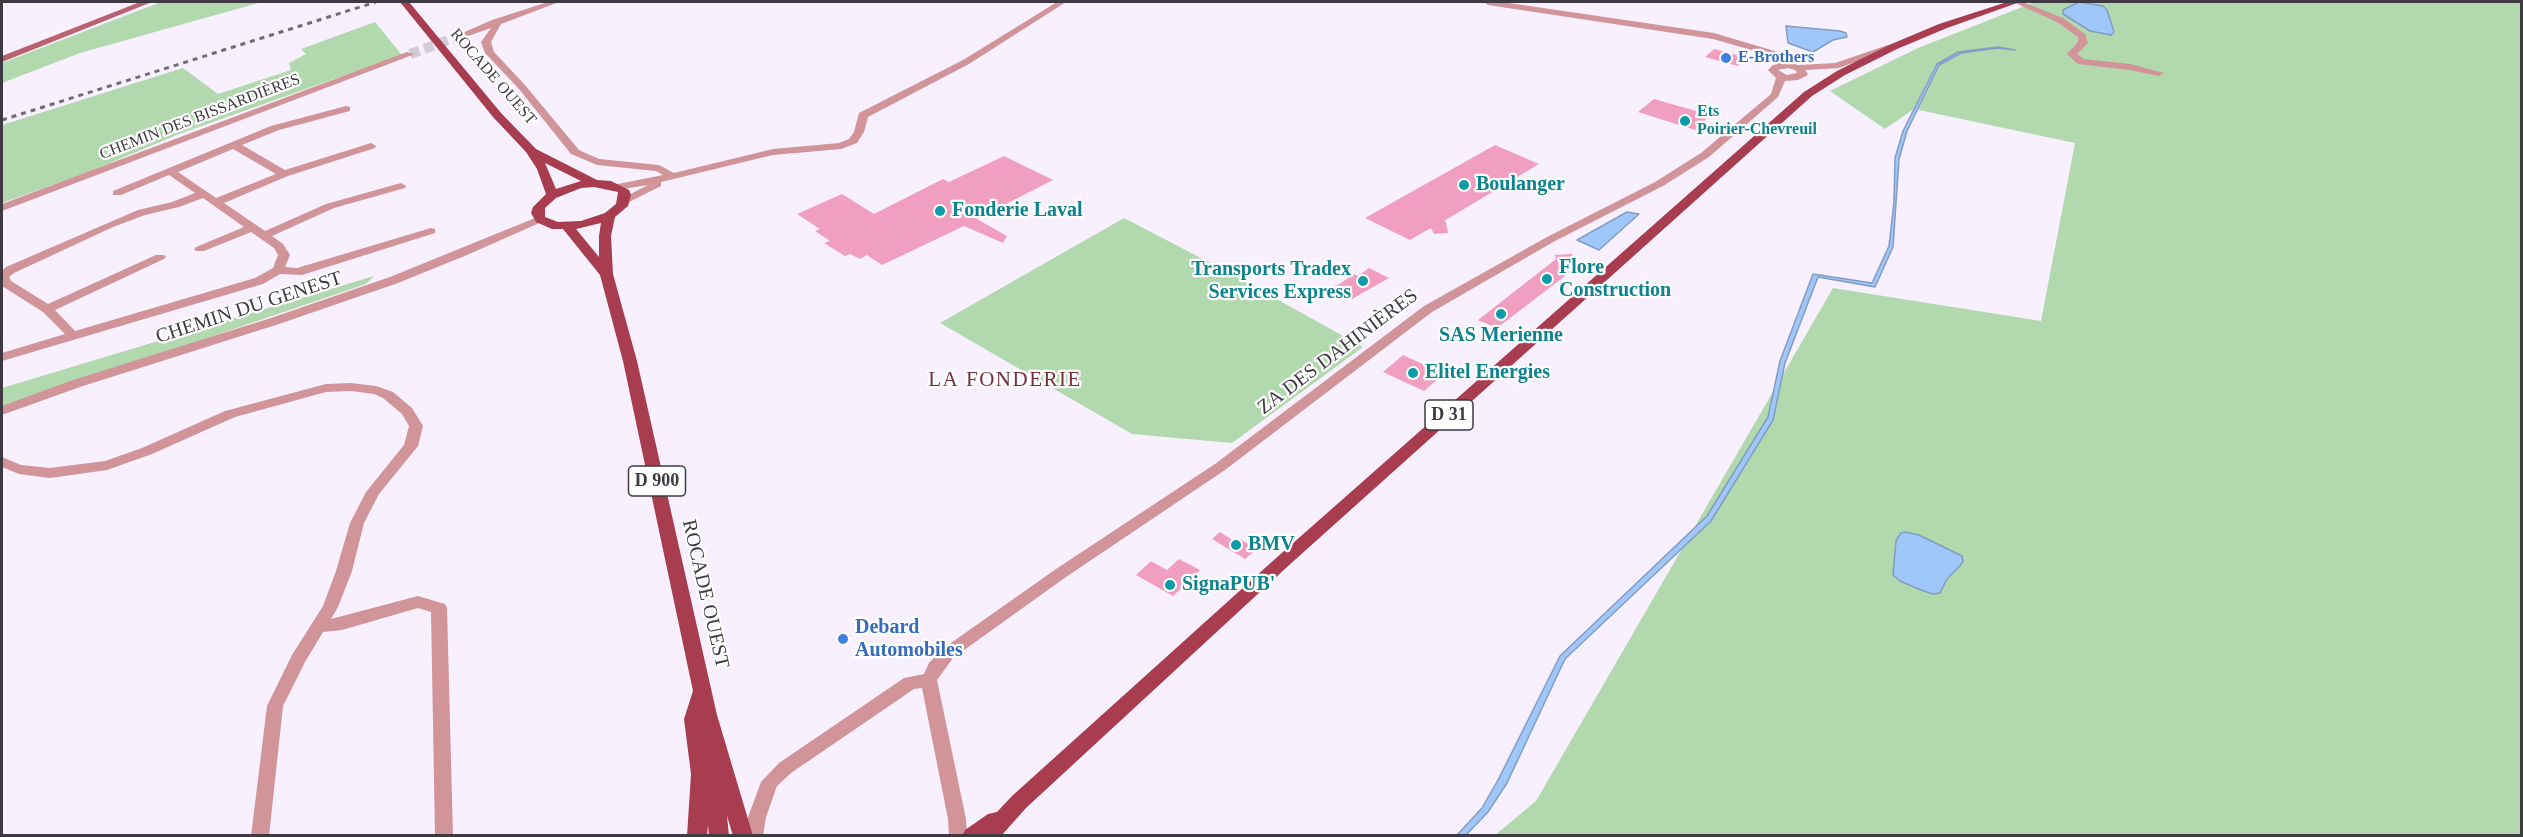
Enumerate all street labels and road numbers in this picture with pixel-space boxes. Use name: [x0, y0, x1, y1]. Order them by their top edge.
street label: ROCADE OUEST: [446, 25, 540, 129]
street label: CHEMIN DES BISSARDIÈRES: [97, 70, 303, 164]
street label: CHEMIN DU GENEST: [153, 267, 345, 349]
street label: ZA DES DAHINIÈRES: [1253, 284, 1423, 420]
road number: D 31: [1425, 400, 1473, 430]
road number: D 900: [628, 466, 686, 496]
street label: ROCADE OUEST: [676, 517, 734, 671]

